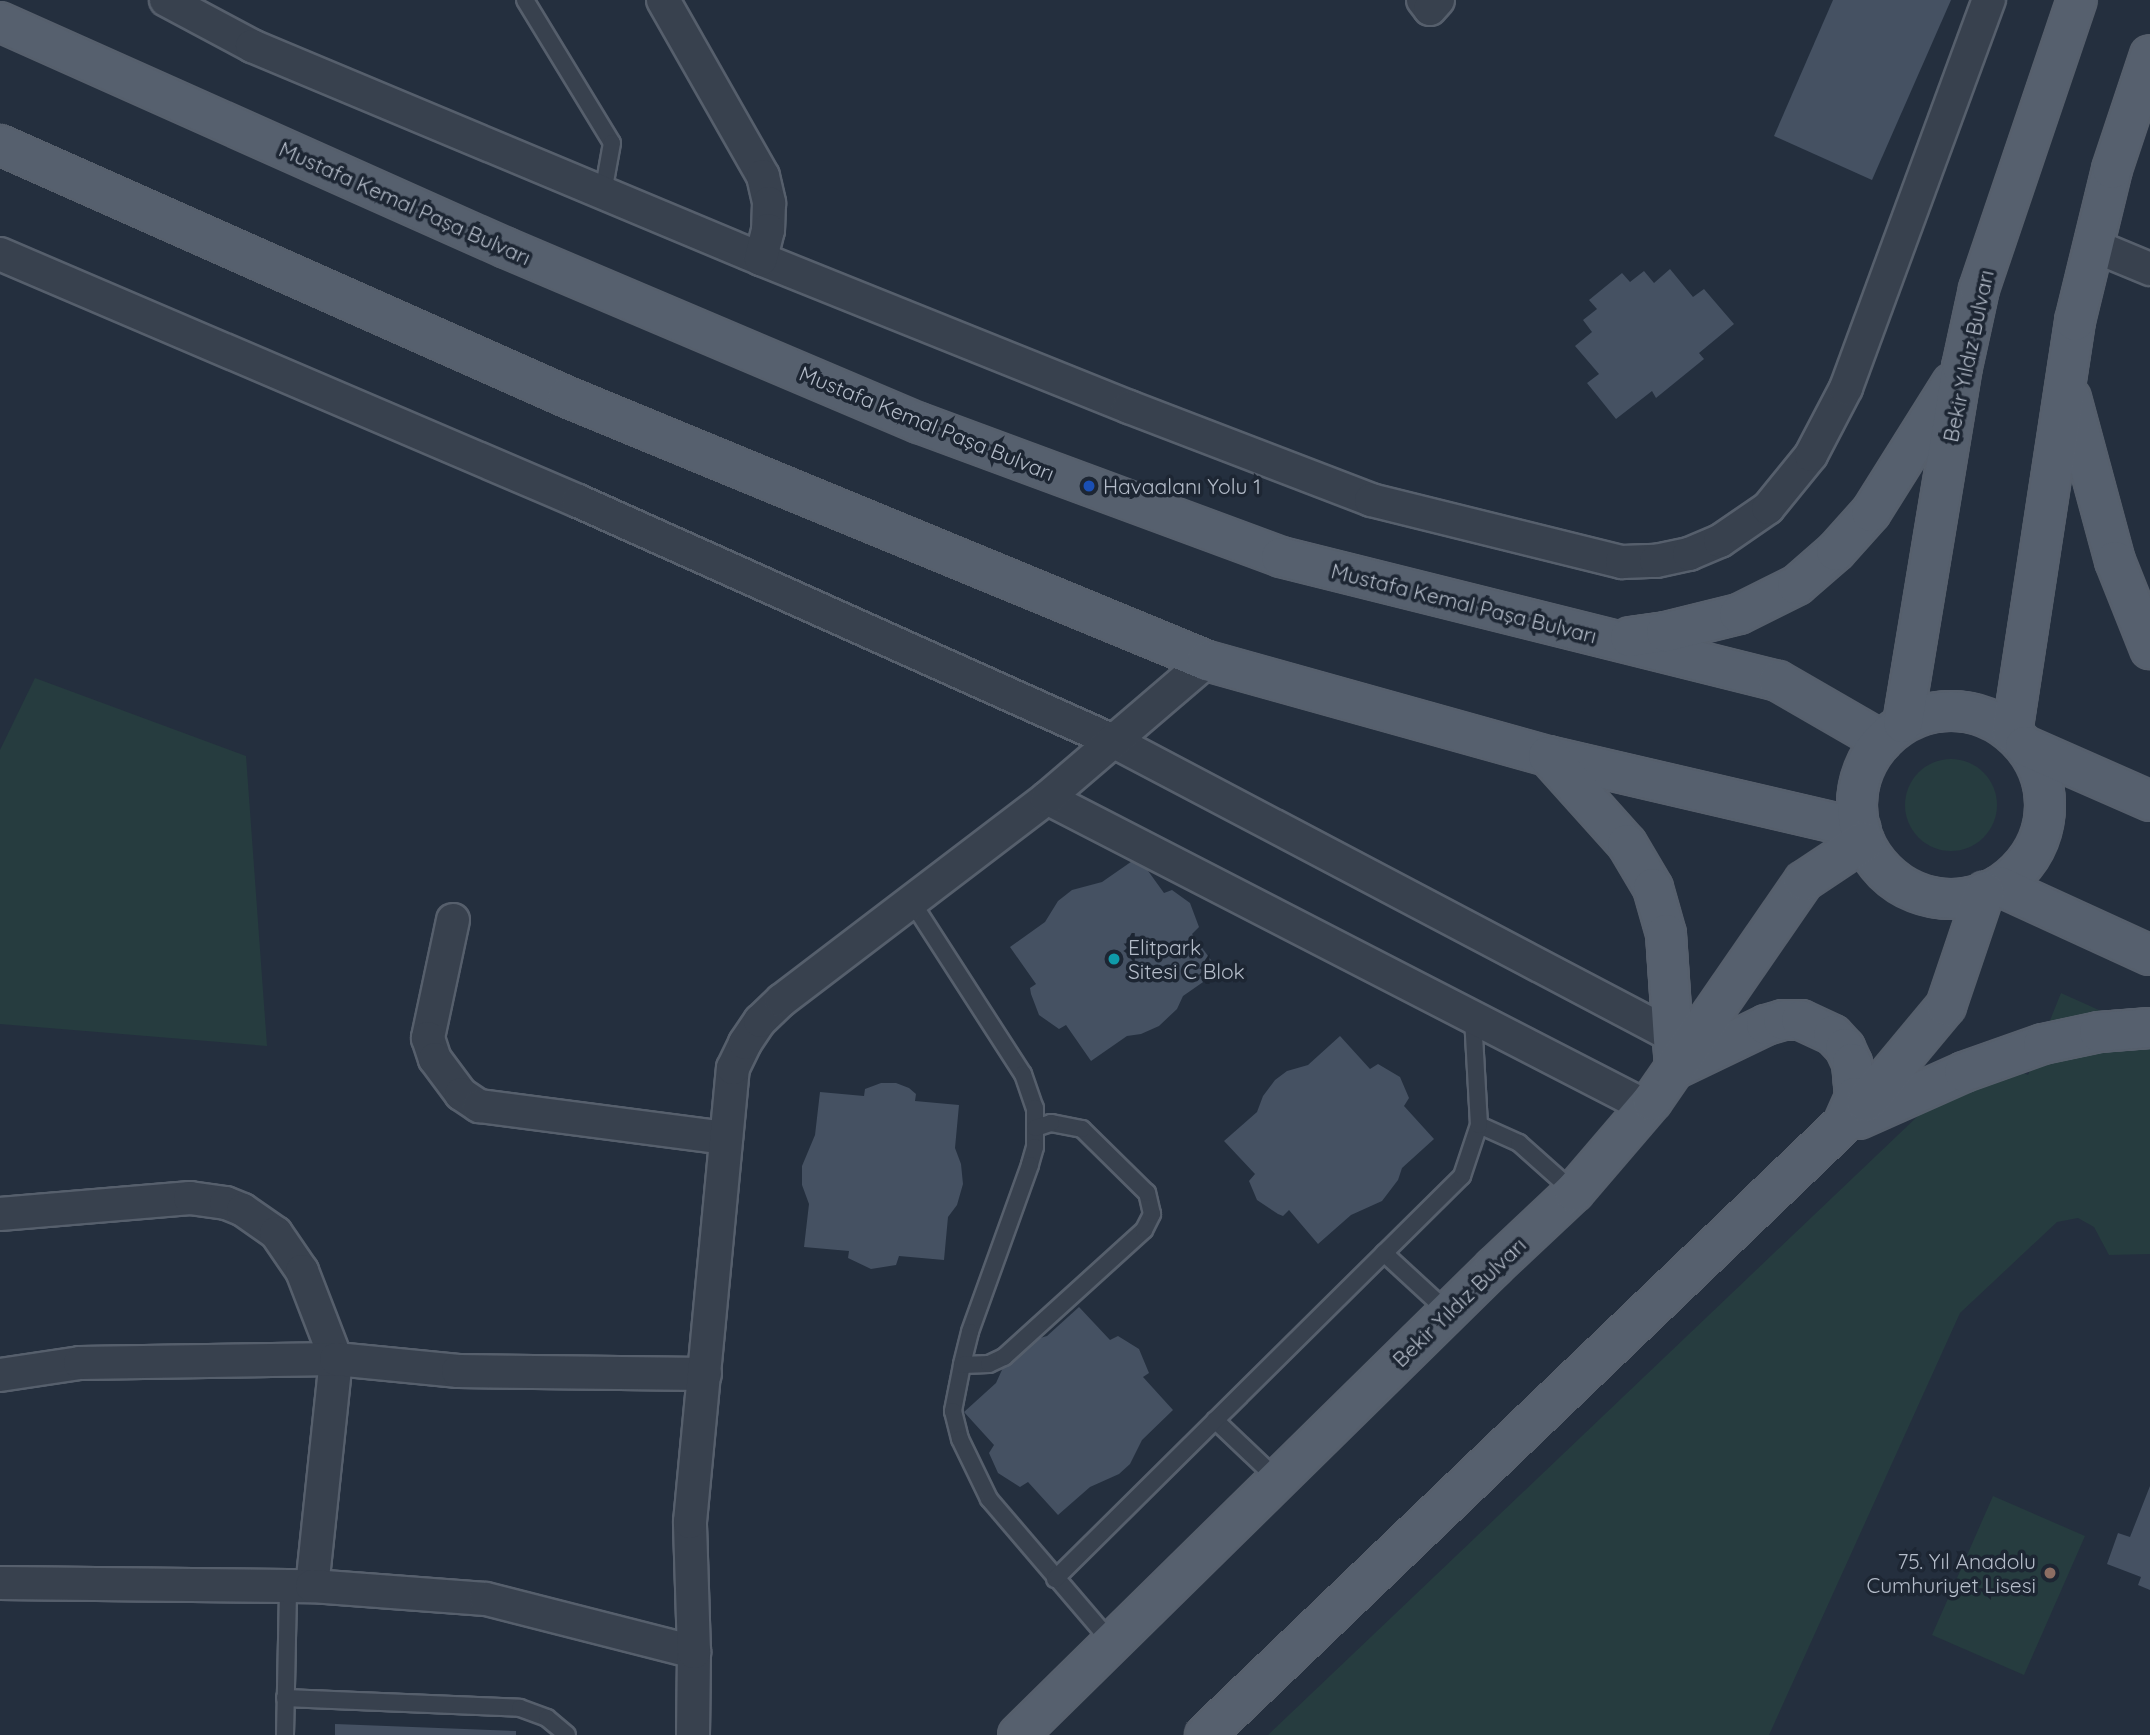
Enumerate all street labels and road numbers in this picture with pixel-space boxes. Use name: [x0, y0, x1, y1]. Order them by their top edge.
street label: Mustafa Kemal Paşa Bulvarı: [275, 136, 535, 270]
street label: Bekir Yıldız Bulvarı: [1937, 268, 1999, 444]
street label: Mustafa Kemal Paşa Bulvarı: [796, 360, 1058, 486]
street label: Mustafa Kemal Paşa Bulvarı: [1329, 558, 1599, 648]
street label: Bekir Yıldız Bulvarı: [1387, 1232, 1531, 1372]

